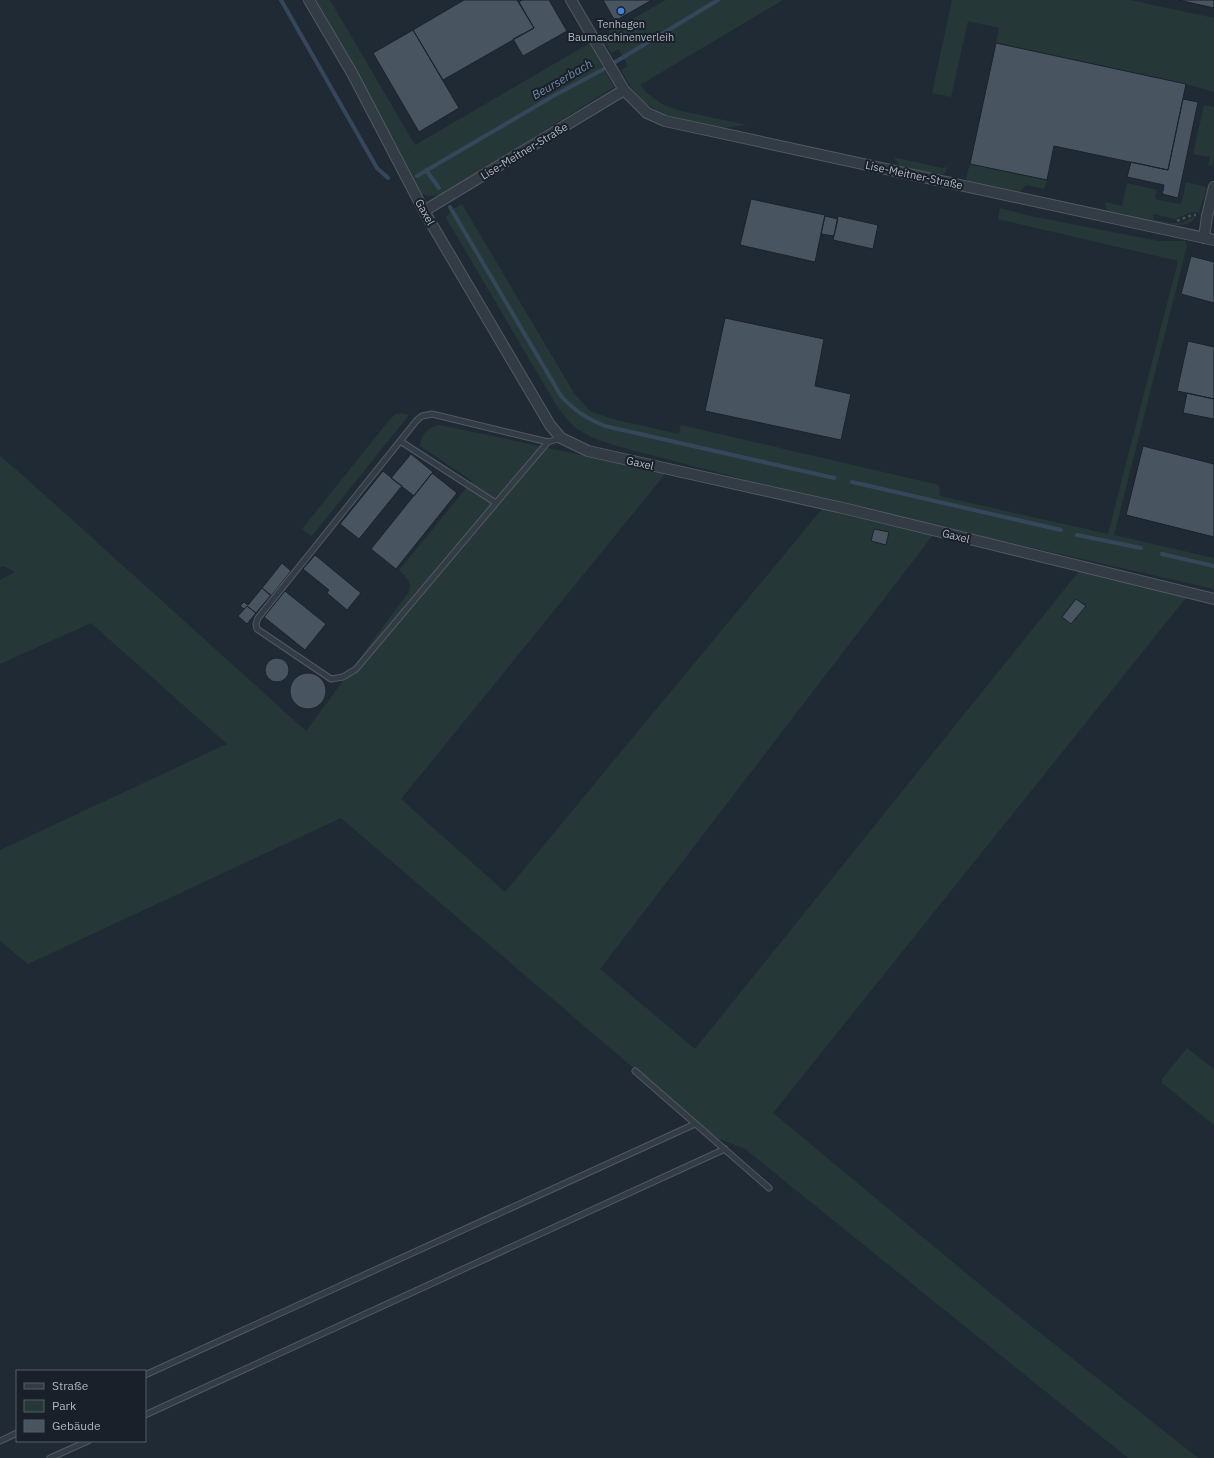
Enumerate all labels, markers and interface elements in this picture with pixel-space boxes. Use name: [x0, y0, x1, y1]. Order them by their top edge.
marker: Tenhagen Baumaschinenverleih: [616, 6, 626, 16]
place label: Tenhagen Baumaschinenverleih: [568, 17, 674, 44]
water label: Beurserbach: [529, 56, 595, 102]
street label: Lise-Meitner-Straße: [478, 119, 570, 183]
street label: Lise-Meitner-Straße: [864, 158, 964, 192]
street label: Gaxel: [412, 196, 438, 228]
street label: Gaxel: [625, 453, 655, 473]
street label: Gaxel: [941, 526, 971, 546]
legend: [16, 1370, 146, 1442]
text: Straße: [52, 1378, 89, 1393]
text: Park: [52, 1398, 77, 1413]
text: Gebäude: [52, 1418, 101, 1433]

